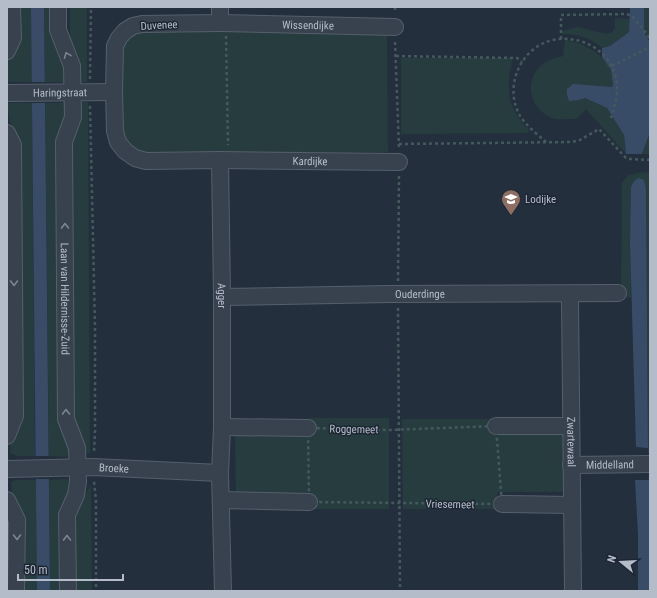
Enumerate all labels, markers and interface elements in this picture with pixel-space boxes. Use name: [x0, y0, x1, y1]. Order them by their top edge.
street label: Duvenee: [140, 18, 178, 33]
street label: Wissendijke: [282, 18, 334, 33]
one-way arrow: [64, 51, 72, 58]
street label: Haringstraat: [33, 86, 87, 100]
street label: Kardijke: [292, 155, 328, 168]
school or university icon: Lodijke: [500, 188, 522, 216]
place label: Lodijke: [525, 193, 556, 206]
one-way arrow: [61, 223, 69, 229]
street label: Laan van Hildernisse-Zuid: [58, 243, 72, 355]
one-way arrow: [10, 280, 18, 286]
street label: Agger: [215, 283, 228, 309]
street label: Ouderdinge: [395, 288, 445, 301]
one-way arrow: [62, 409, 70, 415]
street label: Zwartewaal: [564, 417, 578, 467]
street label: Roggemeet: [329, 423, 379, 436]
street label: Middelland: [586, 458, 634, 472]
street label: Broeke: [99, 461, 129, 476]
street label: Vriesemeet: [425, 498, 475, 511]
one-way arrow: [13, 534, 21, 540]
one-way arrow: [63, 535, 72, 541]
north arrow: [601, 542, 641, 582]
text: N: [605, 554, 619, 564]
scale bar: [18, 556, 123, 582]
text: 50 m: [24, 563, 48, 577]

